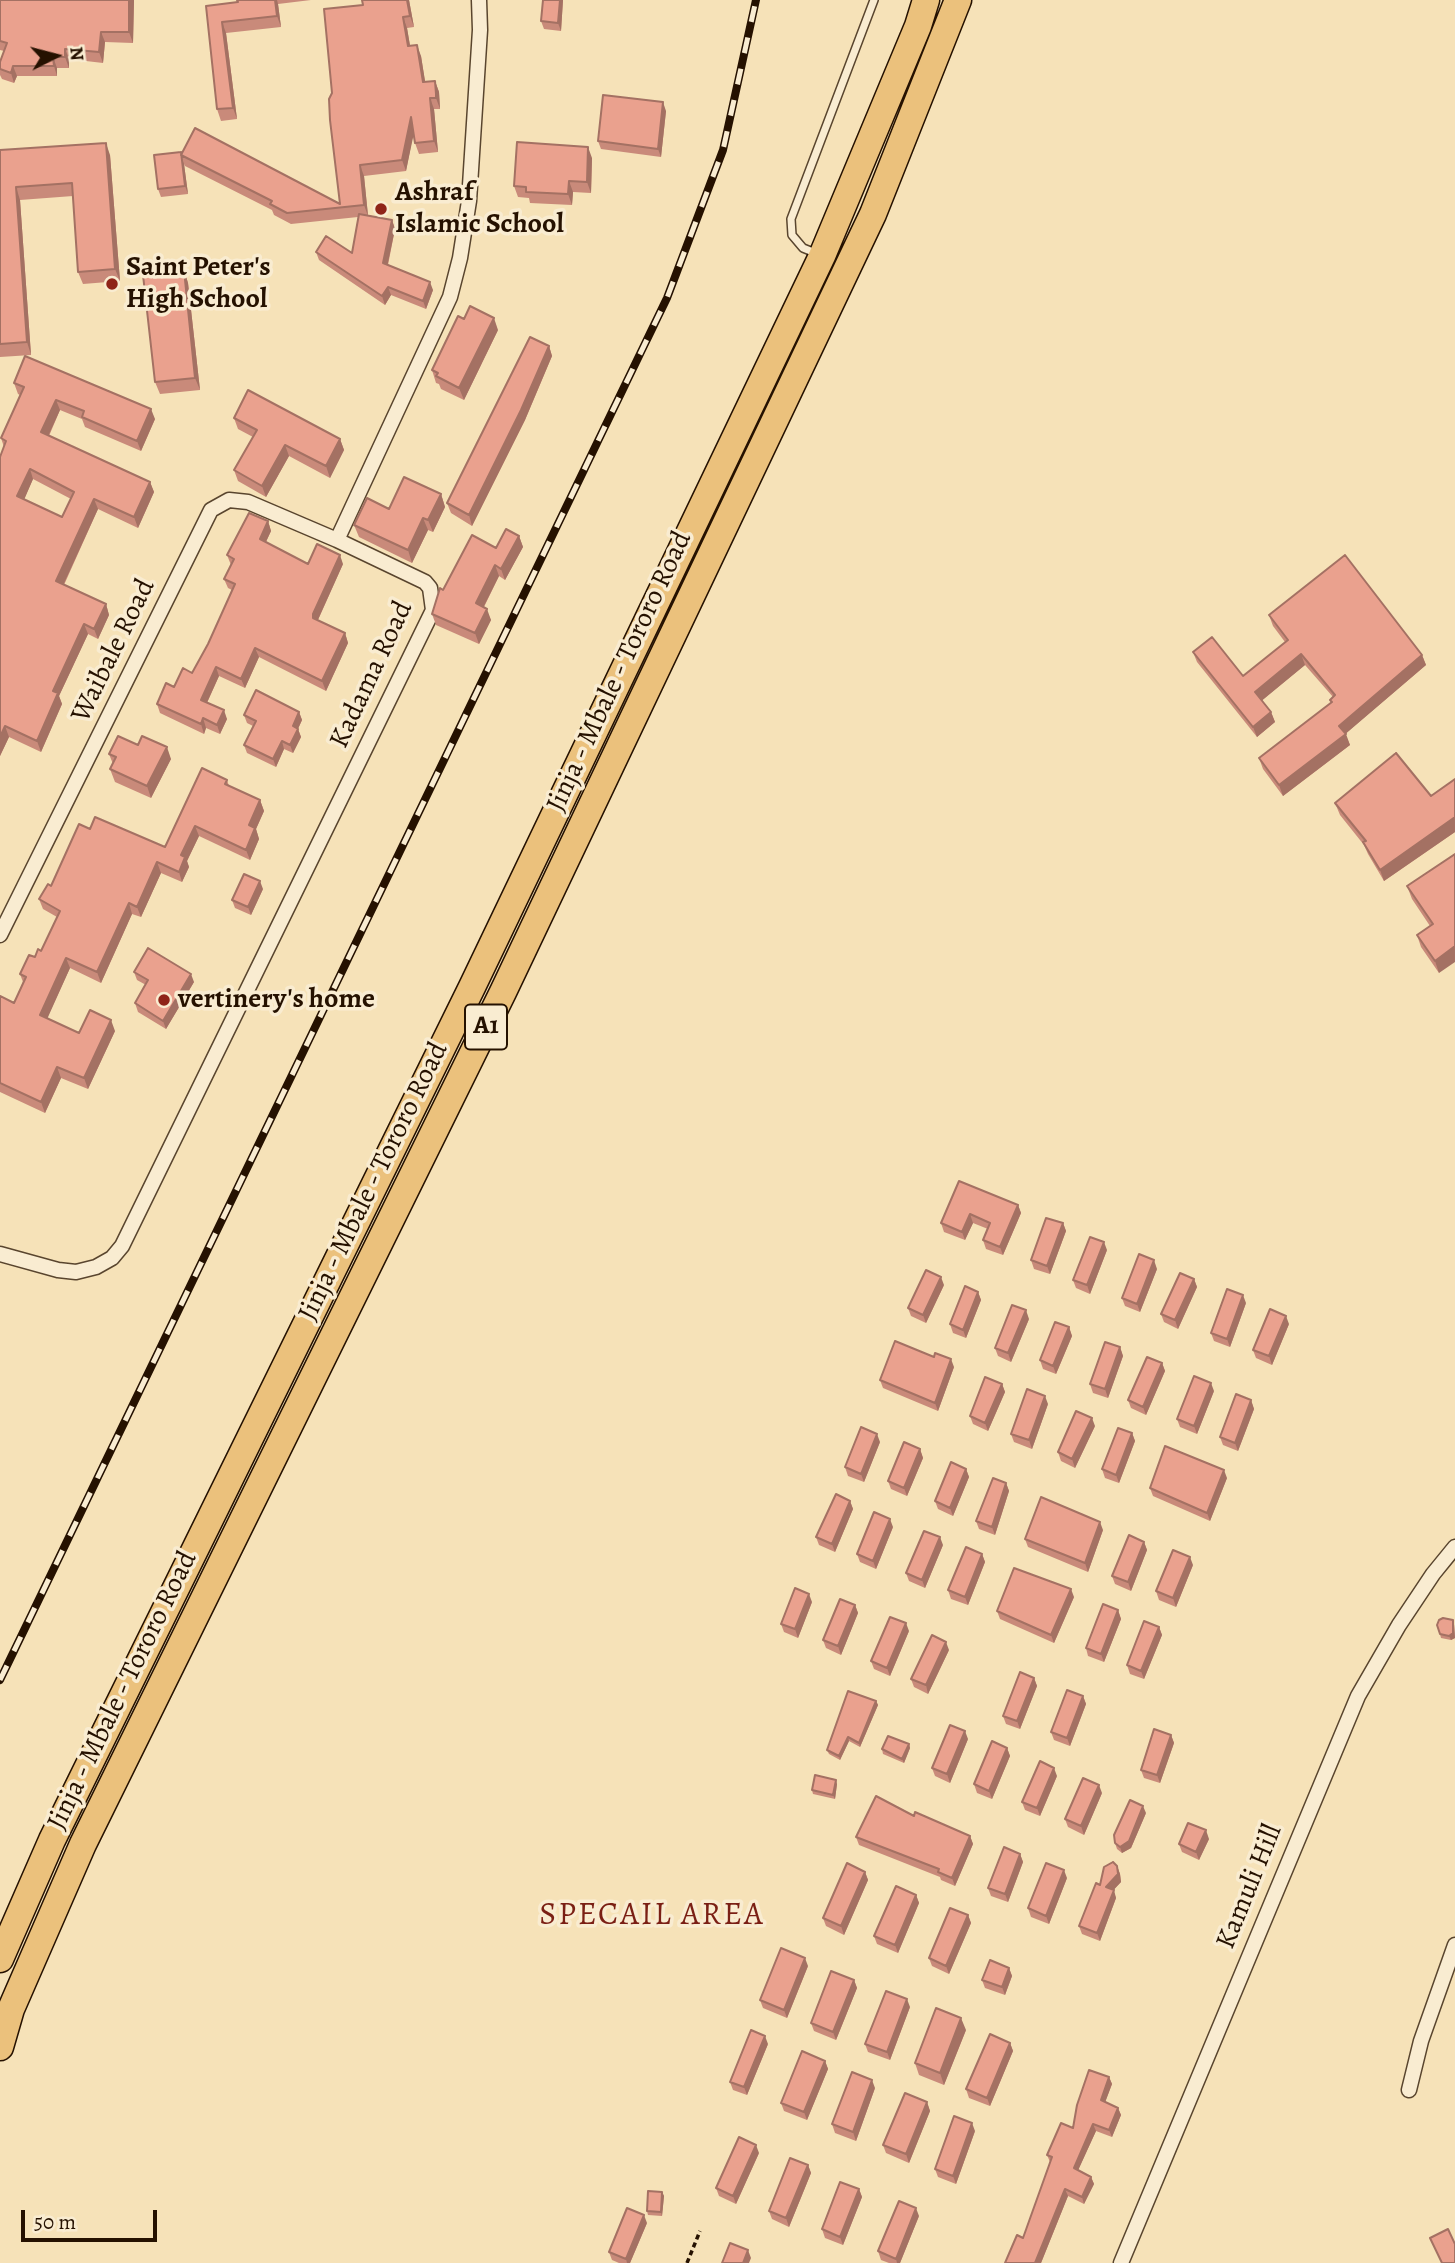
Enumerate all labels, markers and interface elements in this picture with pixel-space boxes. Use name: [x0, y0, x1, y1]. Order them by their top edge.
north arrow: [21, 21, 91, 91]
text: N: [63, 46, 91, 62]
place label: Ashraf Islamic School: [395, 176, 564, 242]
marker: Ashraf Islamic School: [373, 201, 389, 217]
place label: Saint Peter's High School: [126, 251, 271, 317]
marker: Saint Peter's High School: [104, 276, 120, 292]
street label: Jinja - Mbale - Tororo Road: [540, 526, 700, 818]
street label: Waibale Road: [65, 574, 163, 728]
street label: Kadama Road: [323, 596, 421, 754]
place label: vertinery's home: [178, 983, 375, 1017]
marker: vertinery's home: [156, 992, 172, 1008]
road number: A1: [465, 1004, 507, 1050]
street label: Jinja - Mbale - Tororo Road: [292, 1037, 456, 1327]
street label: Jinja - Mbale - Tororo Road: [41, 1546, 205, 1836]
street label: Kamuli Hill: [1210, 1820, 1290, 1954]
district label: SPECAIL AREA: [541, 1897, 763, 1935]
scale bar: [24, 2196, 161, 2240]
text: 50 m: [34, 2208, 76, 2236]

